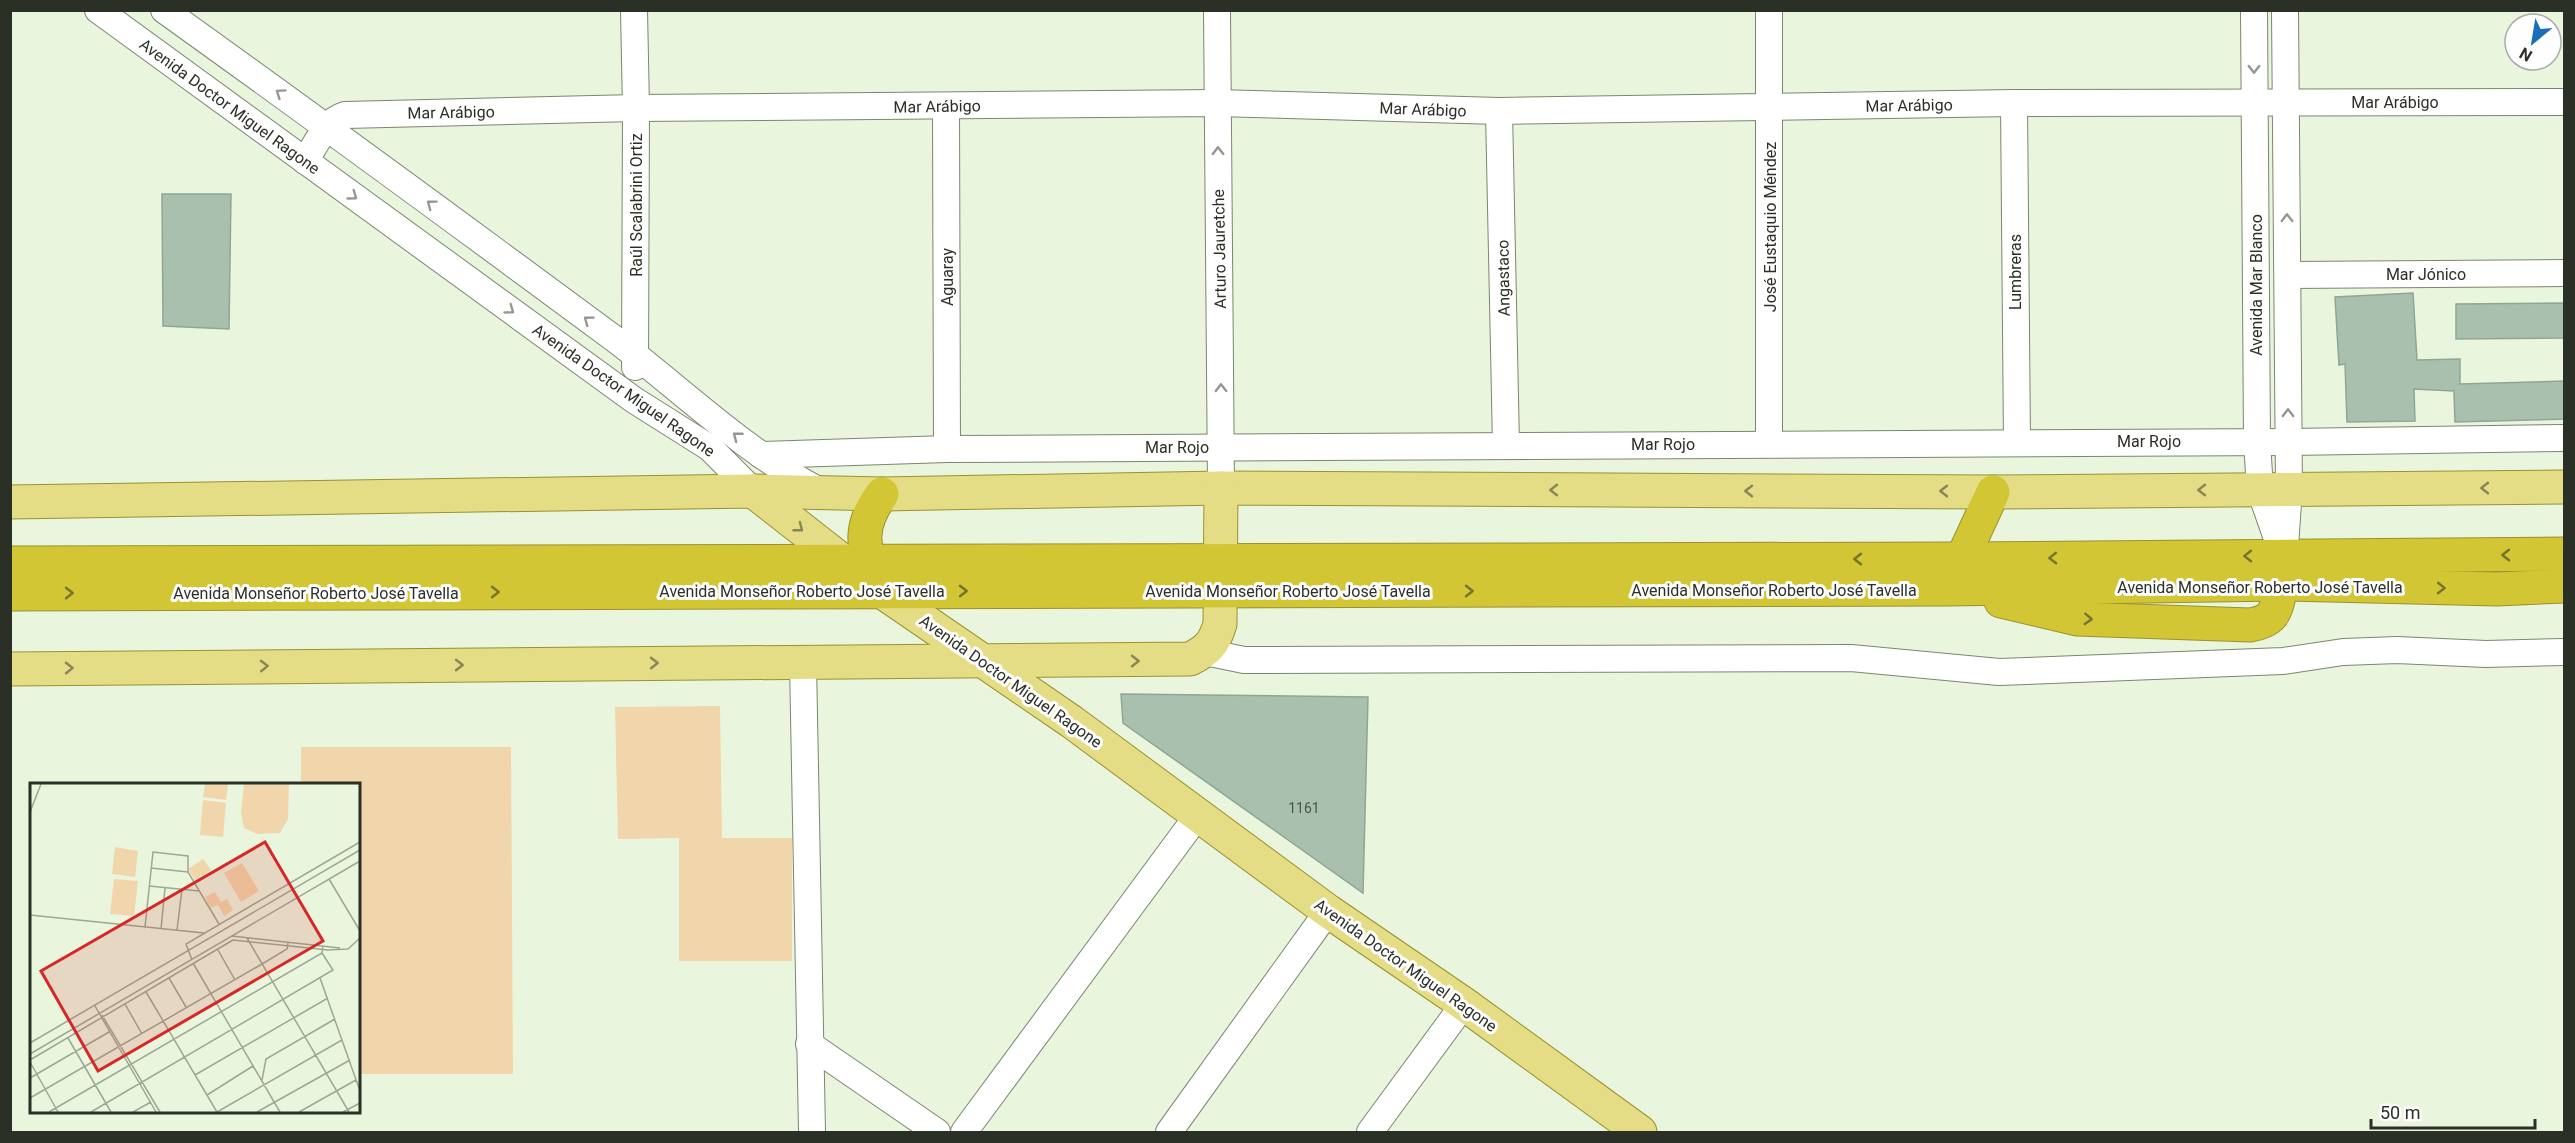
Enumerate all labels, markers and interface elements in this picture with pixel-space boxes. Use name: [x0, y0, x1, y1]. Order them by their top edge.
north arrow: [2503, 12, 2563, 72]
street label: Avenida Doctor Miguel Ragone: [136, 35, 324, 178]
text: N: [2516, 44, 2535, 66]
one-way arrow: [2248, 64, 2260, 73]
one-way arrow: [275, 89, 286, 100]
street label: Mar Arábigo: [2351, 93, 2439, 112]
street label: Mar Arábigo: [1865, 95, 1953, 116]
street label: Mar Arábigo: [893, 96, 981, 117]
street label: Mar Arábigo: [1379, 98, 1467, 121]
street label: Mar Arábigo: [407, 102, 495, 123]
street label: Raúl Scalabrini Ortiz: [627, 133, 646, 277]
street label: José Eustaquio Méndez: [1761, 142, 1780, 312]
one-way arrow: [1212, 147, 1224, 156]
one-way arrow: [346, 188, 357, 199]
street label: Arturo Jauretche: [1209, 189, 1230, 309]
one-way arrow: [427, 200, 438, 211]
street label: Avenida Mar Blanco: [2247, 214, 2266, 356]
one-way arrow: [2281, 214, 2293, 223]
street label: Lumbreras: [2006, 234, 2025, 310]
street label: Angastaco: [1493, 240, 1514, 316]
street label: Aguaray: [938, 247, 957, 306]
street label: Mar Jónico: [2386, 265, 2466, 284]
one-way arrow: [504, 303, 515, 314]
one-way arrow: [583, 316, 594, 327]
street label: Avenida Doctor Miguel Ragone: [529, 320, 719, 461]
one-way arrow: [1215, 384, 1227, 393]
one-way arrow: [2282, 409, 2294, 418]
one-way arrow: [732, 432, 743, 443]
street label: Mar Rojo: [2117, 432, 2181, 451]
street label: Mar Rojo: [1631, 435, 1695, 454]
street label: Mar Rojo: [1145, 438, 1209, 457]
one-way arrow: [2481, 482, 2490, 494]
one-way arrow: [1550, 484, 1559, 496]
one-way arrow: [1745, 484, 1754, 497]
one-way arrow: [2197, 484, 2206, 496]
one-way arrow: [1939, 485, 1948, 497]
one-way arrow: [792, 520, 803, 531]
one-way arrow: [2502, 549, 2511, 561]
one-way arrow: [2244, 550, 2253, 562]
one-way arrow: [2049, 552, 2058, 564]
one-way arrow: [1854, 553, 1863, 565]
street label: Avenida Monseñor Roberto José Tavella: [2117, 578, 2403, 597]
street label: Avenida Monseñor Roberto José Tavella: [1631, 581, 1917, 600]
street label: Avenida Monseñor Roberto José Tavella: [659, 582, 945, 601]
street label: Avenida Monseñor Roberto José Tavella: [1145, 582, 1431, 601]
one-way arrow: [2436, 582, 2445, 594]
street label: Avenida Monseñor Roberto José Tavella: [173, 584, 459, 603]
one-way arrow: [958, 585, 967, 597]
one-way arrow: [1465, 585, 1474, 597]
one-way arrow: [490, 586, 499, 598]
one-way arrow: [64, 587, 73, 600]
street label: Avenida Doctor Miguel Ragone: [916, 611, 1106, 752]
one-way arrow: [2084, 613, 2093, 626]
one-way arrow: [1131, 655, 1140, 667]
one-way arrow: [649, 657, 658, 669]
one-way arrow: [454, 658, 463, 671]
one-way arrow: [259, 660, 268, 672]
one-way arrow: [64, 662, 73, 674]
inset map: [30, 783, 360, 1113]
house number: 1161: [1288, 800, 1320, 816]
street label: Avenida Doctor Miguel Ragone: [1311, 895, 1501, 1036]
scale bar: [2371, 1092, 2534, 1130]
text: 50 m: [2380, 1102, 2420, 1123]

